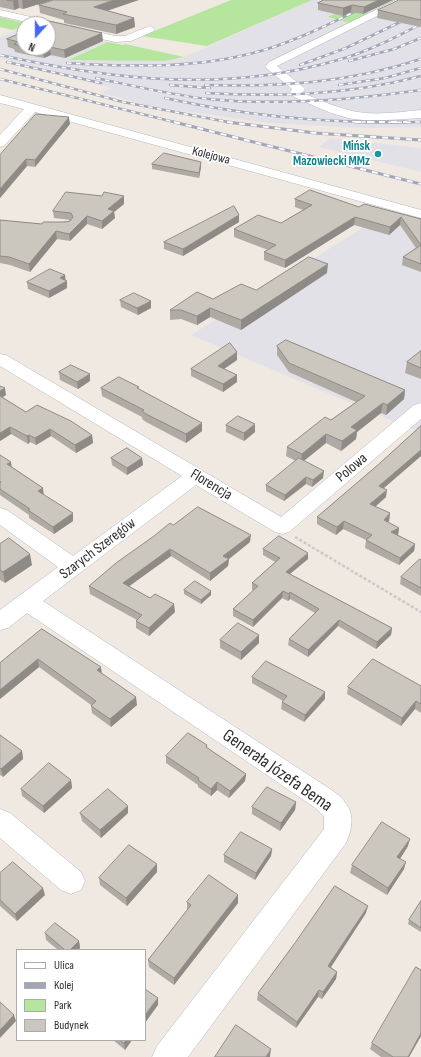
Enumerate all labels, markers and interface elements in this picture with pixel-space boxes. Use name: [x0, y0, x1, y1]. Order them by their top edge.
north arrow: [16, 16, 56, 56]
text: N: [27, 40, 37, 54]
place label: Mińsk Mazowiecki MMz: [293, 139, 370, 170]
street label: Kolejowa: [190, 143, 232, 169]
marker: Mińsk Mazowiecki MMz: [373, 149, 383, 159]
street label: Polowa: [333, 450, 371, 486]
street label: Florencja: [187, 466, 235, 504]
street label: Szarych Szeregów: [56, 515, 140, 583]
street label: Generała Józefa Bema: [218, 725, 336, 817]
legend: [16, 949, 146, 1041]
text: Ulica: [54, 958, 74, 973]
text: Kolej: [54, 978, 73, 993]
text: Park: [54, 998, 72, 1013]
text: Budynek: [54, 1018, 89, 1033]

